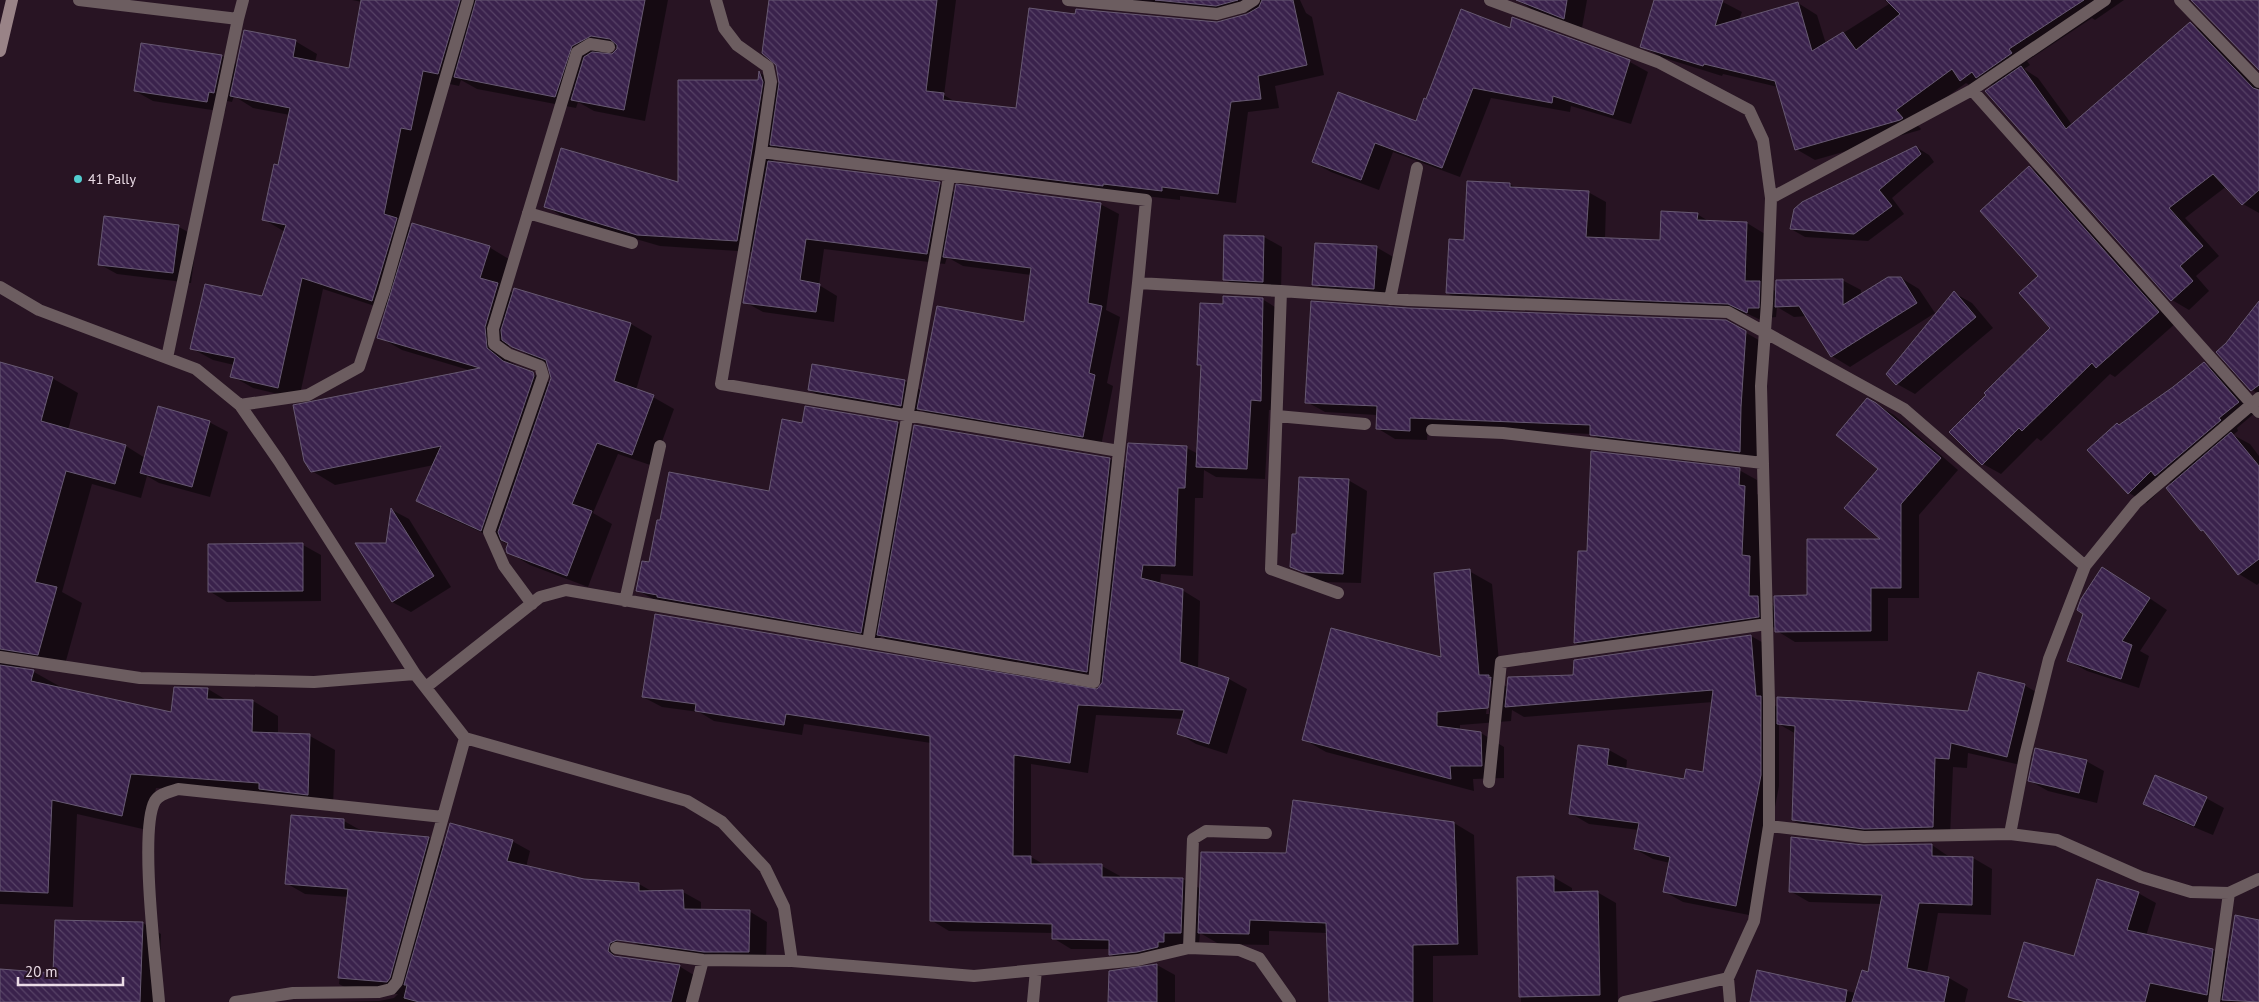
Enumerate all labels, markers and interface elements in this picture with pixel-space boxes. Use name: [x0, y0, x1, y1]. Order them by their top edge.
place label: 41 Pally: [88, 170, 136, 188]
marker: 41 Pally: [72, 173, 84, 185]
scale bar: [18, 954, 122, 986]
text: 20 m: [25, 962, 58, 981]

